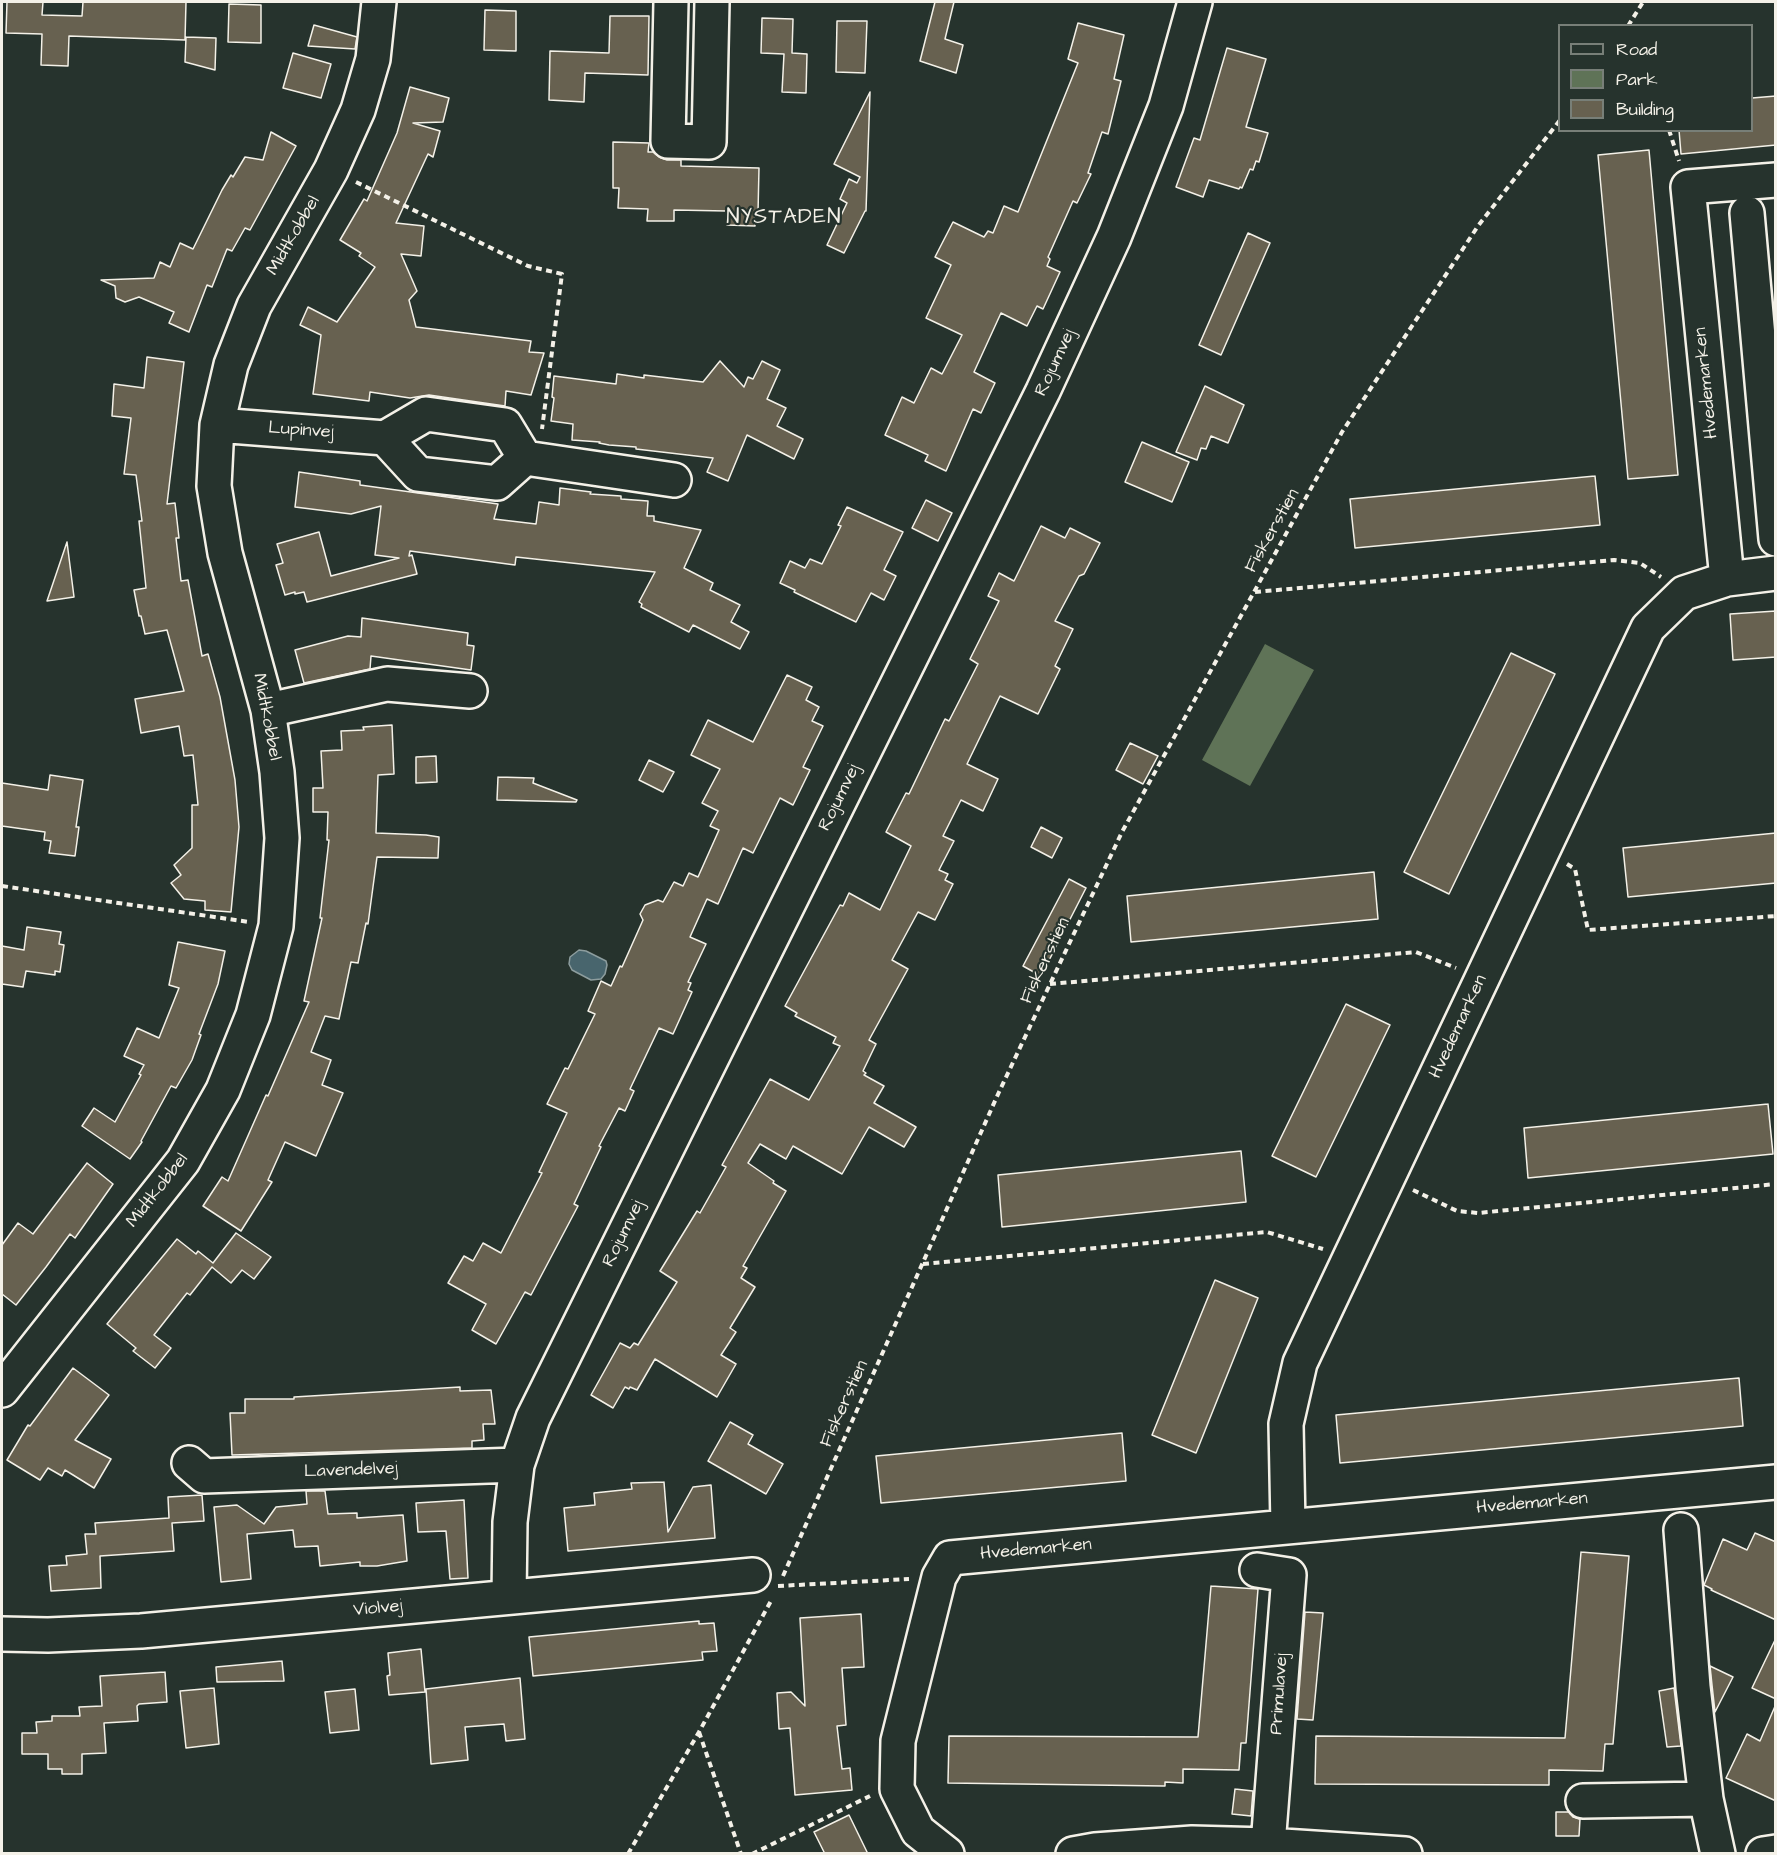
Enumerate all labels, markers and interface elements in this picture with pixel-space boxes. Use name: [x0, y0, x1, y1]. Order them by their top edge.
legend: [1558, 24, 1753, 132]
text: Road: [1616, 37, 1657, 62]
text: Park: [1616, 67, 1658, 92]
text: Building: [1616, 97, 1674, 122]
street label: Midtkobbel: [263, 192, 325, 280]
district label: NYSTADEN: [726, 206, 842, 232]
street label: Rojumvej: [1031, 326, 1081, 400]
street label: Hvedemarken: [1690, 326, 1724, 440]
street label: Lupinvej: [268, 418, 334, 444]
street label: Fiskerstien: [1241, 485, 1305, 577]
street label: Midtkobbel: [247, 672, 285, 762]
street label: Rojumvej: [815, 761, 865, 835]
street label: Fiskerstien: [1017, 914, 1075, 1008]
street label: Hvedemarken: [1426, 972, 1492, 1082]
street label: Midtkobbel: [122, 1150, 194, 1232]
street label: Rojumvej: [599, 1197, 649, 1271]
street label: Fiskerstien: [816, 1357, 874, 1451]
street label: Lavendelvej: [304, 1459, 398, 1483]
street label: Hvedemarken: [1475, 1488, 1589, 1520]
street label: Hvedemarken: [979, 1534, 1093, 1566]
street label: Violvej: [353, 1596, 403, 1622]
street label: Primulavej: [1266, 1653, 1294, 1735]

